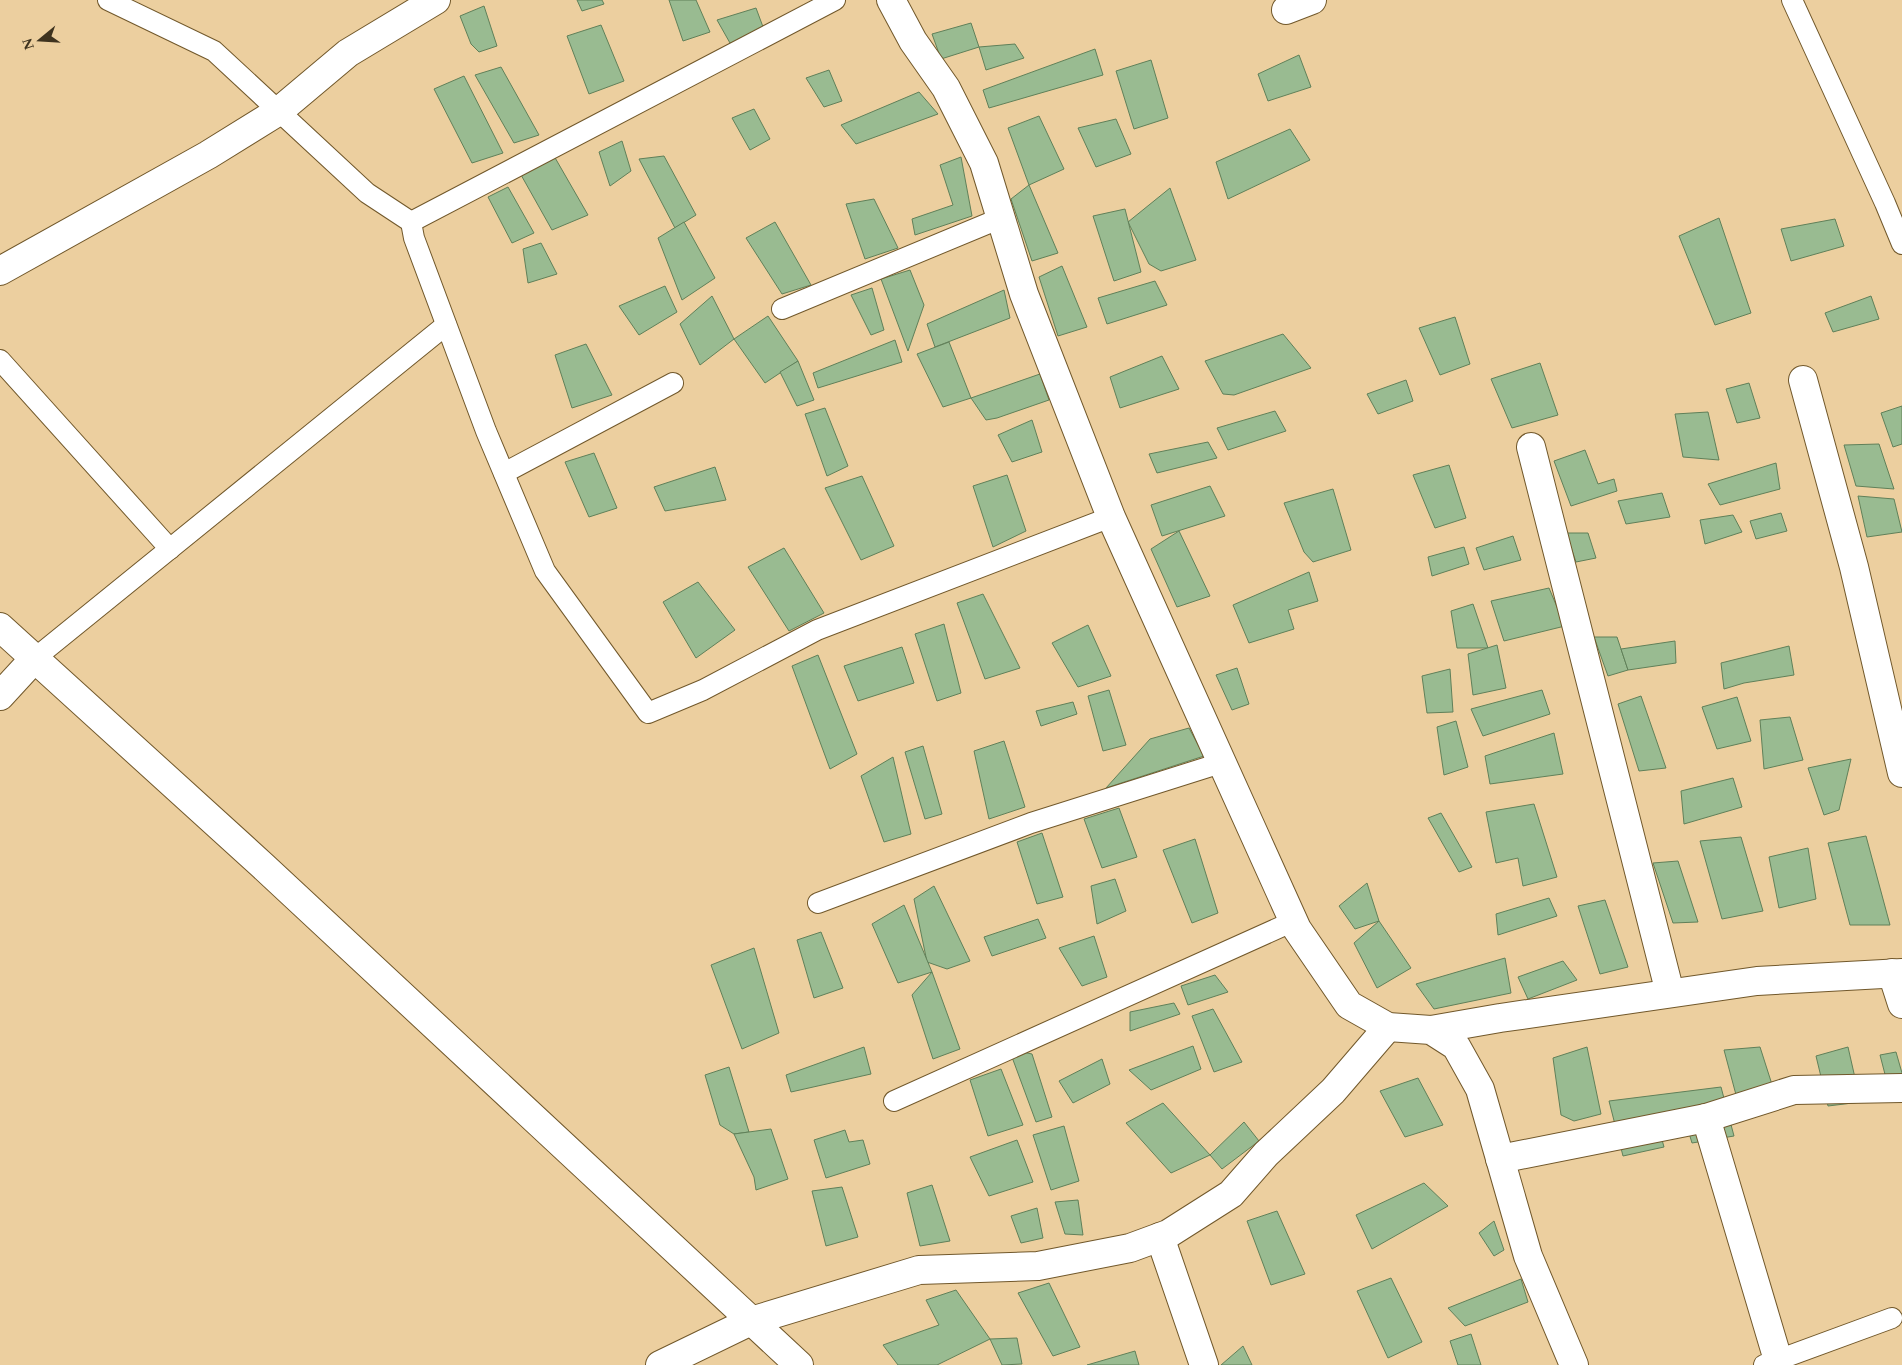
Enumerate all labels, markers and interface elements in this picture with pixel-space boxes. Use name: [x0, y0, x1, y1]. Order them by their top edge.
north arrow: [15, 15, 65, 65]
text: N: [16, 35, 40, 53]

